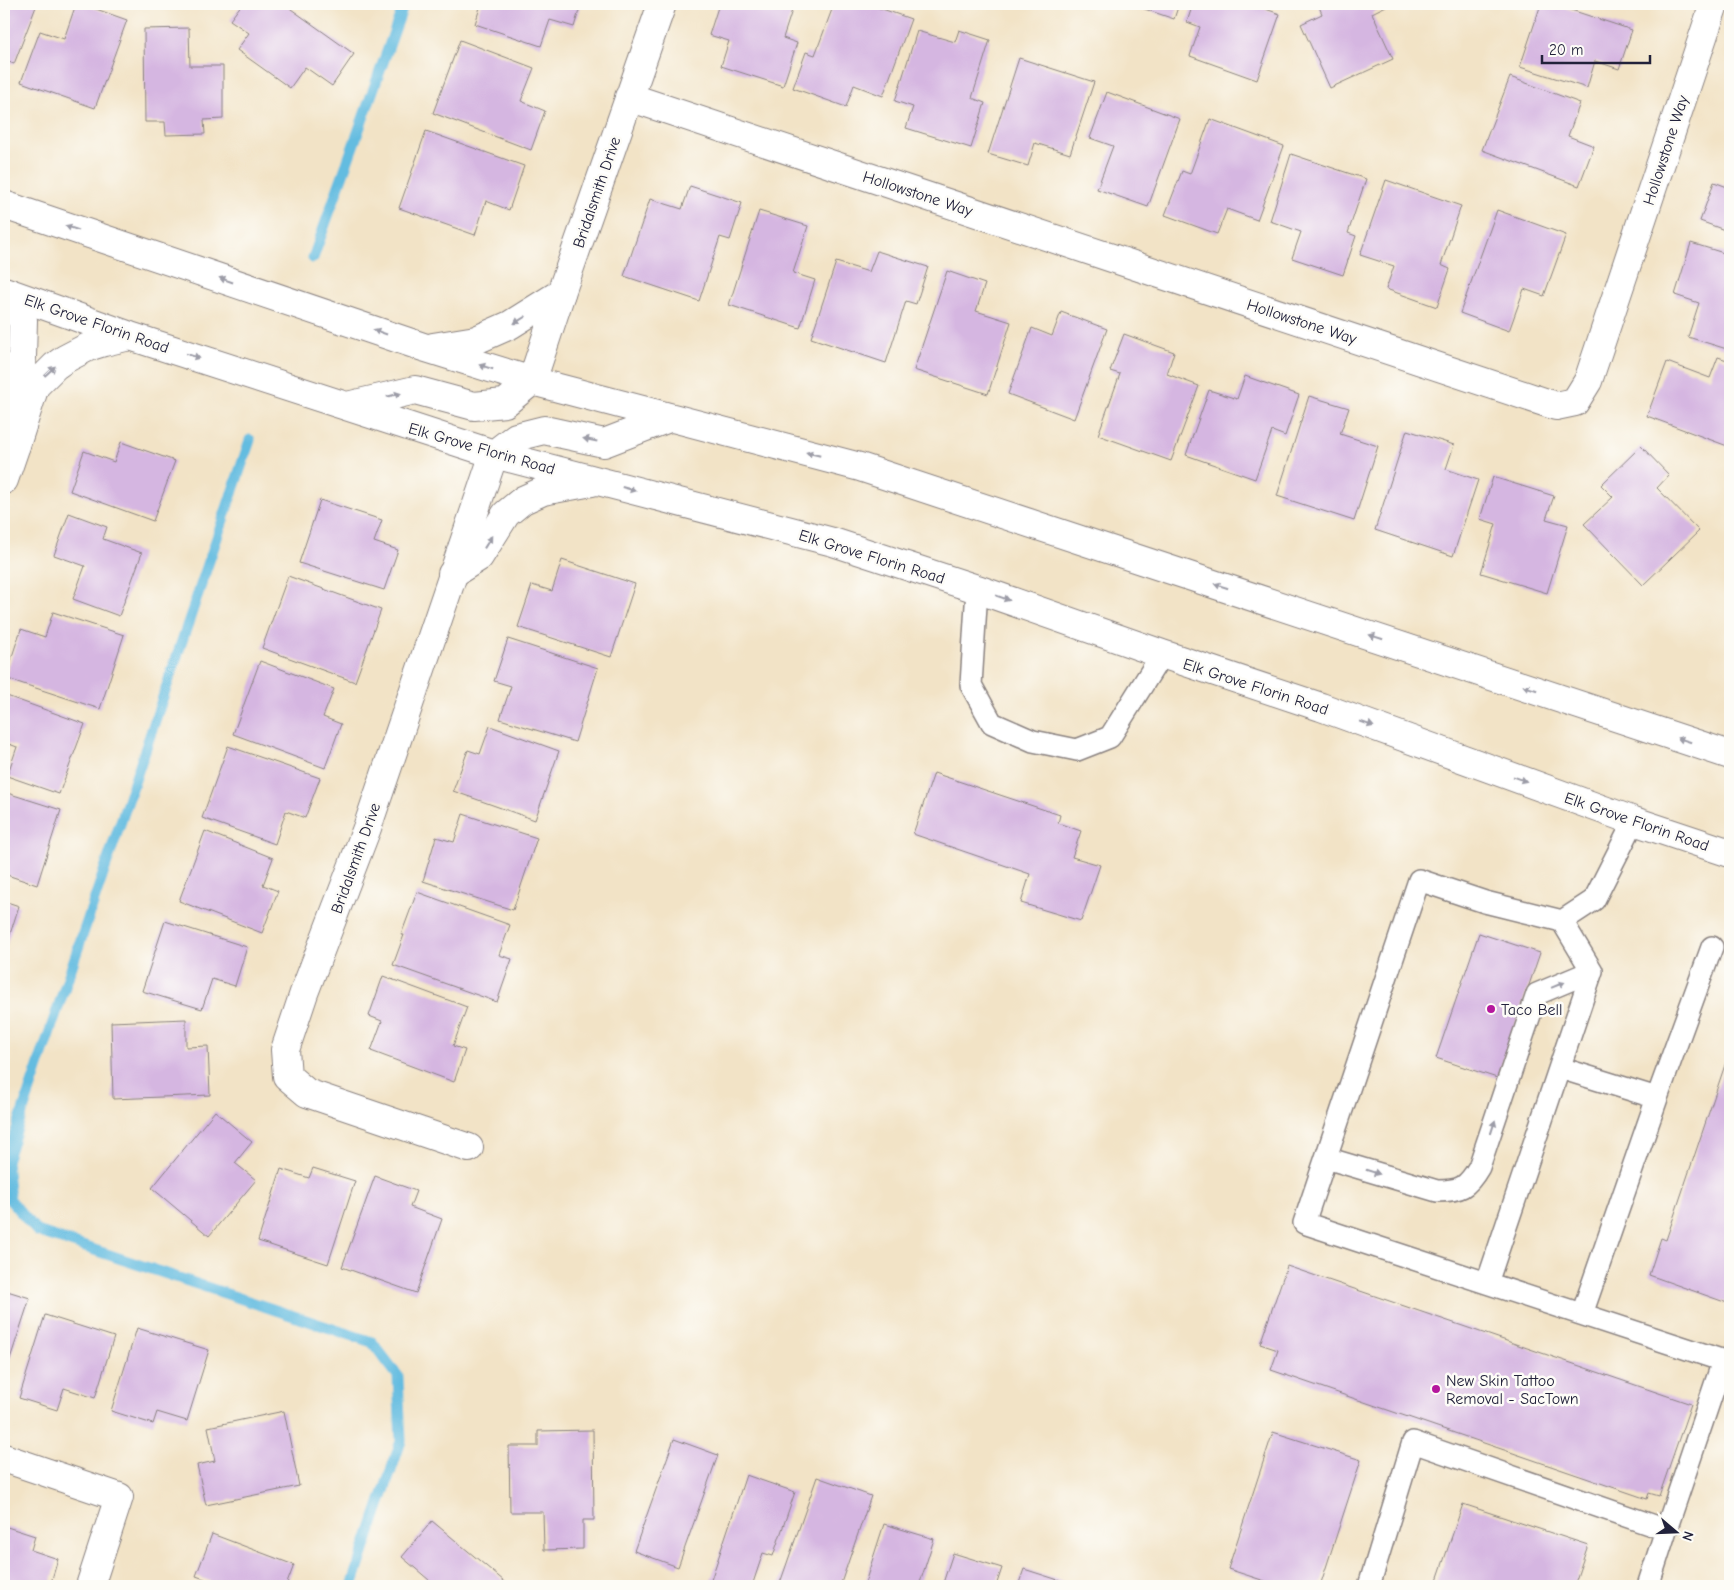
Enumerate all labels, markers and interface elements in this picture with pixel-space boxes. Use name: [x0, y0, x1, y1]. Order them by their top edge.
scale bar: [1542, 32, 1649, 64]
text: 20 m: [1549, 41, 1583, 59]
street label: Hollowstone Way: [1640, 92, 1692, 208]
street label: Bridalsmith Drive: [569, 134, 624, 250]
street label: Hollowstone Way: [860, 168, 976, 220]
one-way arrow: [65, 224, 80, 231]
one-way arrow: [218, 276, 233, 284]
street label: Elk Grove Florin Road: [22, 291, 171, 357]
street label: Hollowstone Way: [1244, 296, 1360, 348]
one-way arrow: [513, 315, 526, 324]
one-way arrow: [372, 328, 387, 336]
one-way arrow: [185, 353, 200, 360]
one-way arrow: [478, 362, 493, 370]
one-way arrow: [44, 365, 56, 377]
one-way arrow: [387, 391, 402, 399]
street label: Elk Grove Florin Road: [406, 419, 557, 479]
one-way arrow: [583, 436, 598, 444]
one-way arrow: [805, 450, 820, 458]
one-way arrow: [621, 485, 636, 493]
street label: Elk Grove Florin Road: [797, 526, 947, 588]
one-way arrow: [483, 536, 493, 549]
one-way arrow: [1214, 582, 1229, 589]
one-way arrow: [995, 595, 1010, 602]
one-way arrow: [1368, 633, 1383, 640]
street label: Elk Grove Florin Road: [1181, 655, 1331, 719]
one-way arrow: [1522, 684, 1537, 692]
one-way arrow: [1360, 720, 1375, 728]
one-way arrow: [1676, 735, 1691, 743]
one-way arrow: [1513, 775, 1528, 783]
street label: Elk Grove Florin Road: [1562, 789, 1711, 855]
street label: Bridalsmith Drive: [328, 800, 384, 916]
one-way arrow: [1551, 981, 1565, 989]
place label: Taco Bell: [1501, 1001, 1563, 1019]
marker: Taco Bell: [1485, 1003, 1497, 1015]
one-way arrow: [1489, 1119, 1497, 1134]
one-way arrow: [1366, 1169, 1381, 1177]
place label: New Skin Tattoo Removal - SacTown: [1446, 1372, 1579, 1408]
marker: New Skin Tattoo Removal - SacTown: [1430, 1383, 1442, 1395]
north arrow: [1652, 1508, 1702, 1558]
text: N: [1678, 1529, 1697, 1543]

